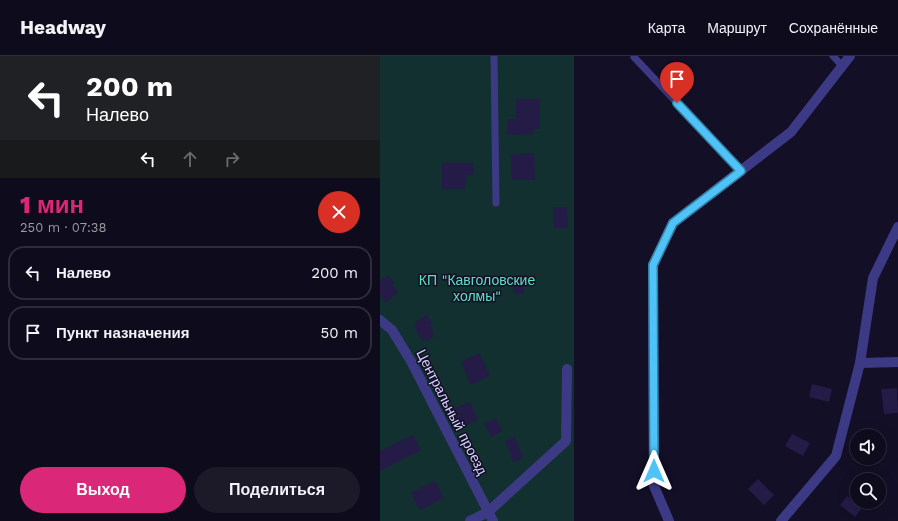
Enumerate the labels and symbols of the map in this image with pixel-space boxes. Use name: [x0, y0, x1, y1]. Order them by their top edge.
pin: [660, 62, 694, 103]
park label: КП "Кавголовские холмы": [419, 272, 535, 304]
street label: Центральный проезд: [413, 347, 491, 477]
position arrow: [633, 450, 675, 492]

